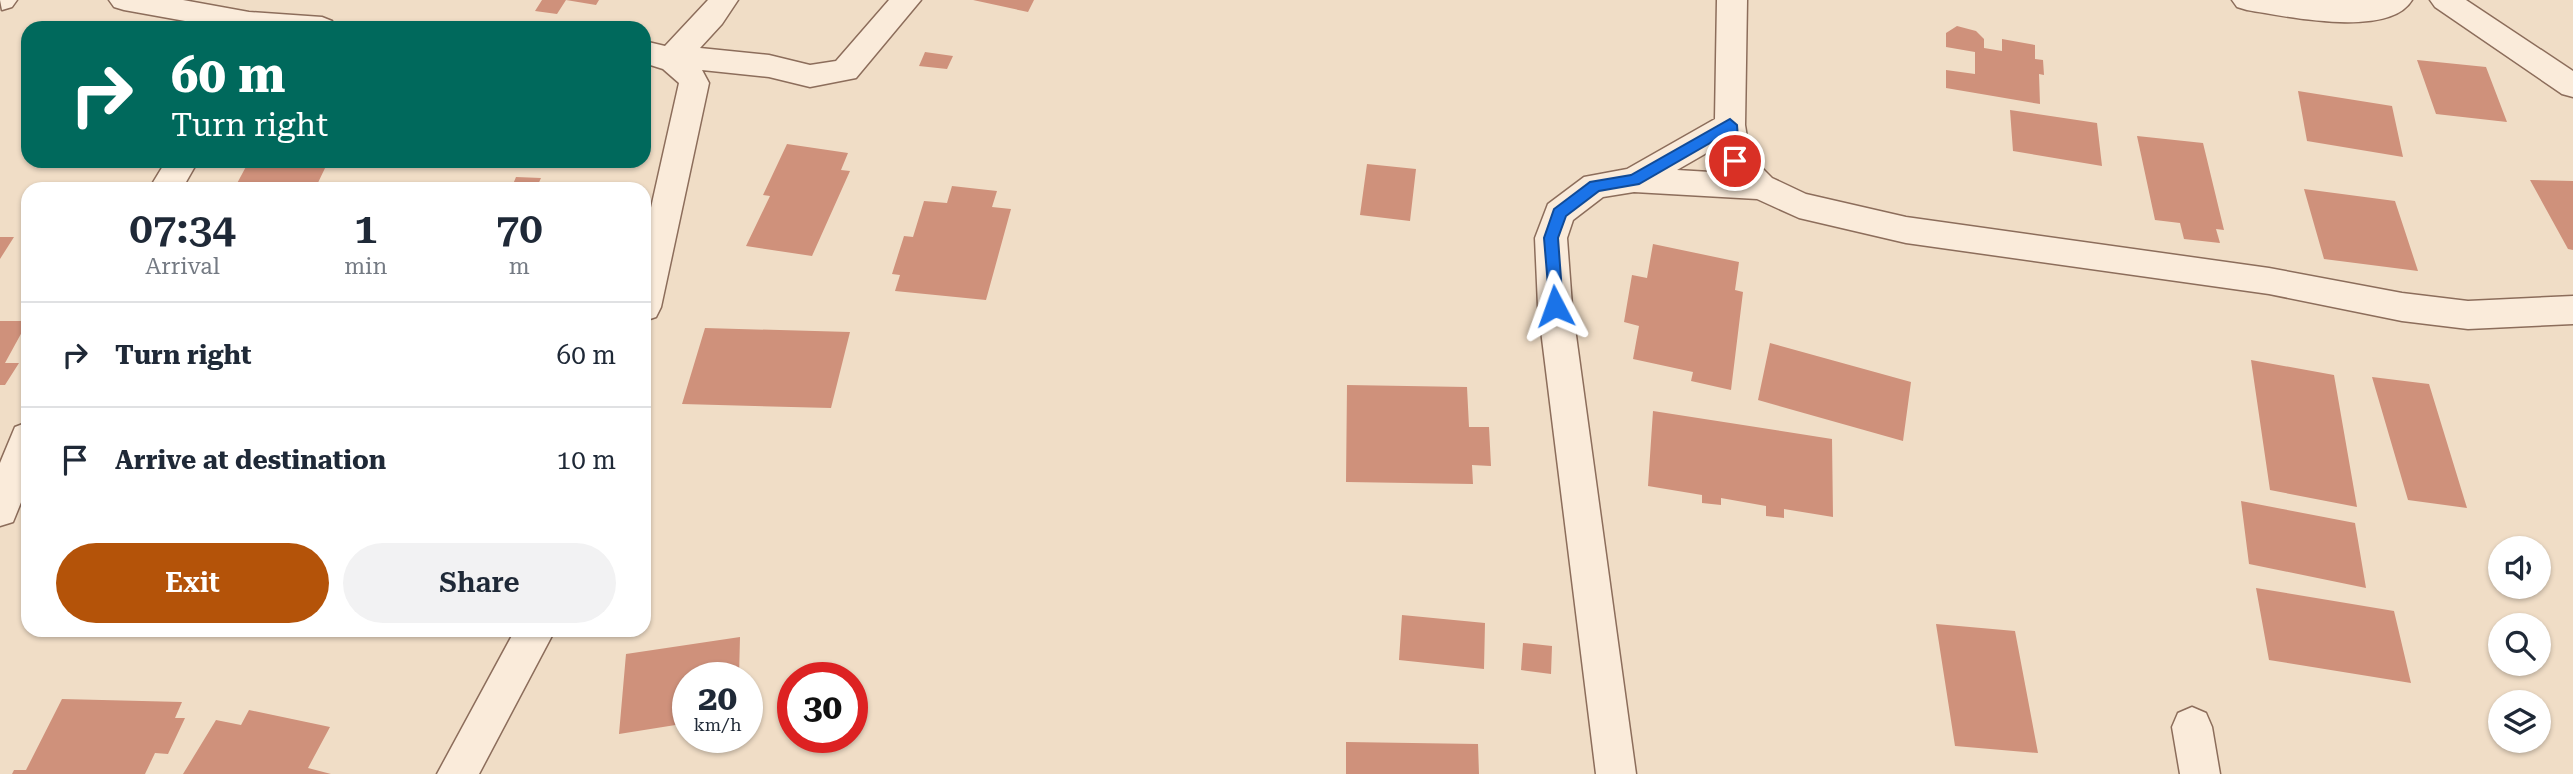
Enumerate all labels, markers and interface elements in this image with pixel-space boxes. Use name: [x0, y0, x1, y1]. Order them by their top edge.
text: 60 m: [171, 47, 286, 104]
icon: right: [56, 49, 147, 140]
text: Turn right: [171, 106, 328, 144]
pin: [1705, 131, 1765, 191]
icon: arrive: [1716, 142, 1754, 180]
text: 07:34: [129, 204, 236, 253]
text: 1: [354, 204, 377, 253]
text: 70: [496, 204, 543, 253]
text: Arrival: [145, 253, 220, 280]
text: min: [344, 253, 387, 280]
text: m: [509, 253, 530, 280]
position arrow: [1518, 269, 1592, 343]
icon: right: [56, 336, 94, 374]
text: Turn right: [115, 340, 251, 370]
text: 60 m: [557, 340, 616, 370]
icon: arrive: [56, 441, 94, 479]
text: Arrive at destination: [115, 445, 386, 475]
text: 10 m: [557, 445, 616, 475]
map controls: [2488, 536, 2551, 753]
button: sound: [2488, 536, 2551, 599]
button: Exit: [56, 543, 329, 623]
button: Share: [343, 543, 616, 623]
button: search: [2488, 613, 2551, 676]
speed limit sign: 30: [777, 662, 868, 753]
text: 20: [698, 678, 737, 719]
button: layers: [2488, 690, 2551, 753]
text: km/h: [693, 714, 742, 735]

